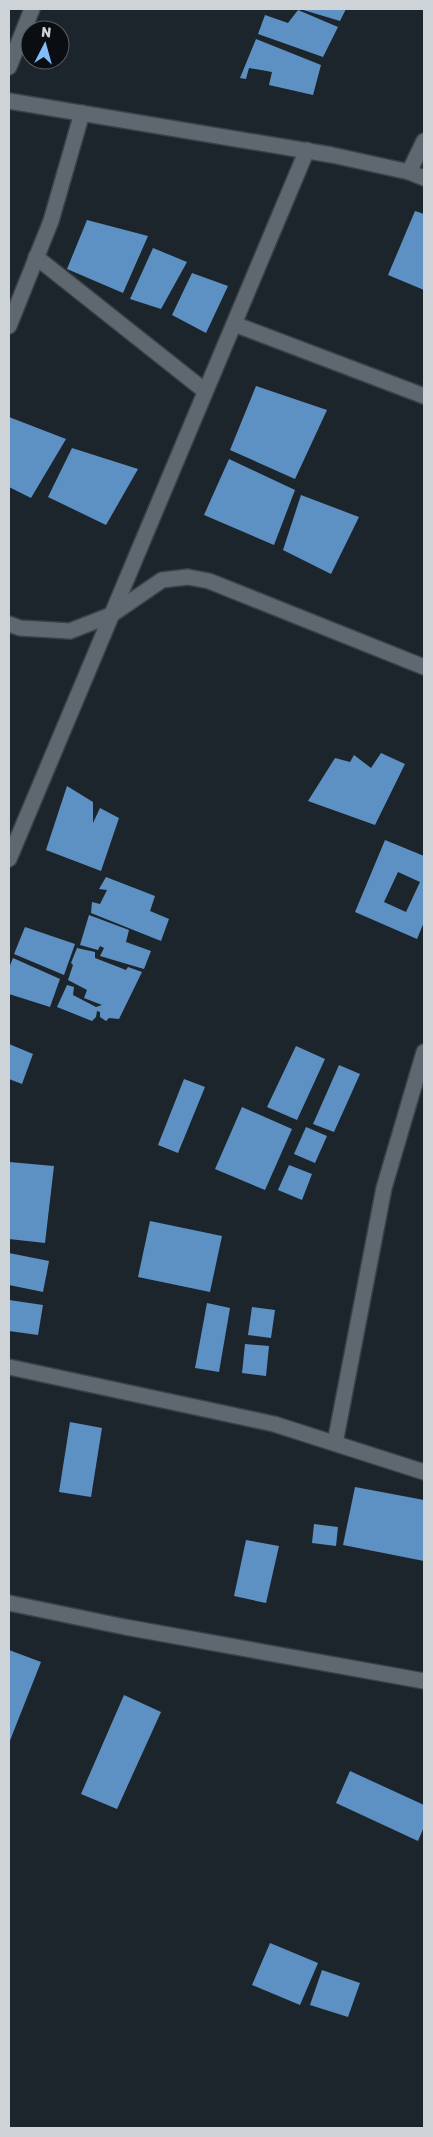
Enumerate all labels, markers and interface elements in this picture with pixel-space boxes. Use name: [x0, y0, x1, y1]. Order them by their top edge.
north arrow: [20, 20, 70, 70]
text: N: [40, 24, 52, 42]

